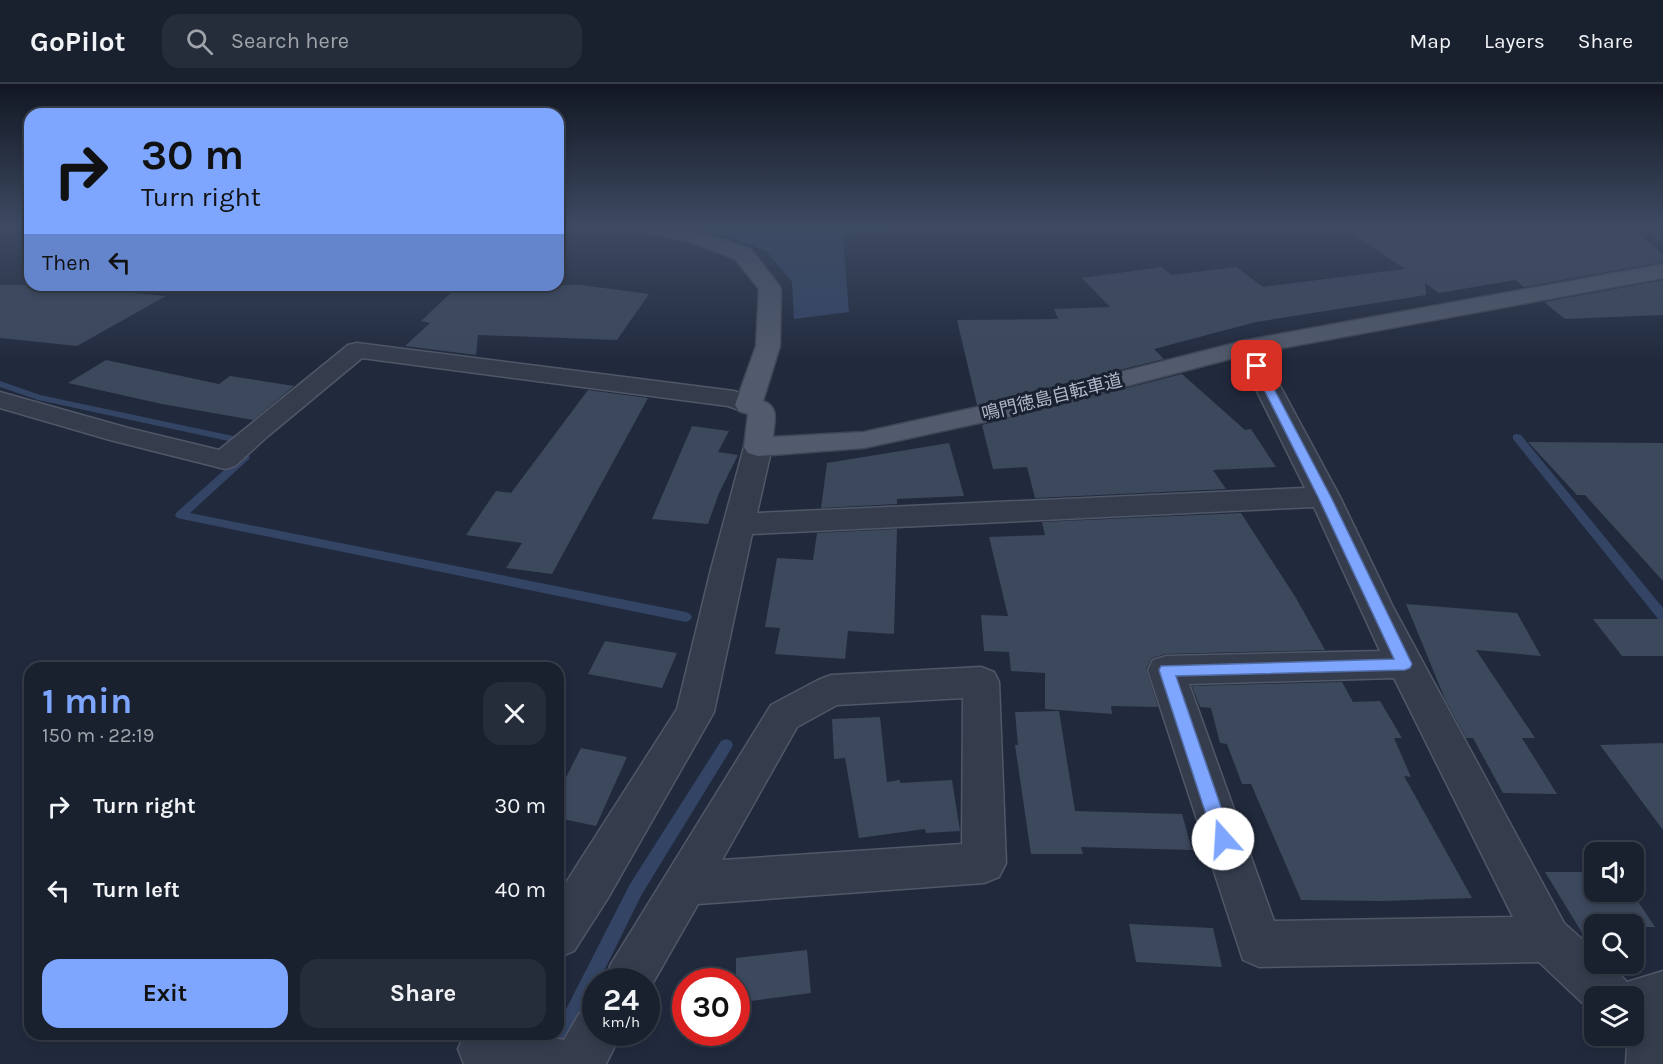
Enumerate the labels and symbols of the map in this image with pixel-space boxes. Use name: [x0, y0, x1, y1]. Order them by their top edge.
pin: [1231, 340, 1282, 391]
street label: 鳴門徳島自転車道: [979, 369, 1125, 425]
position arrow: [1191, 807, 1255, 871]
speed limit sign: 30: [672, 968, 750, 1046]

